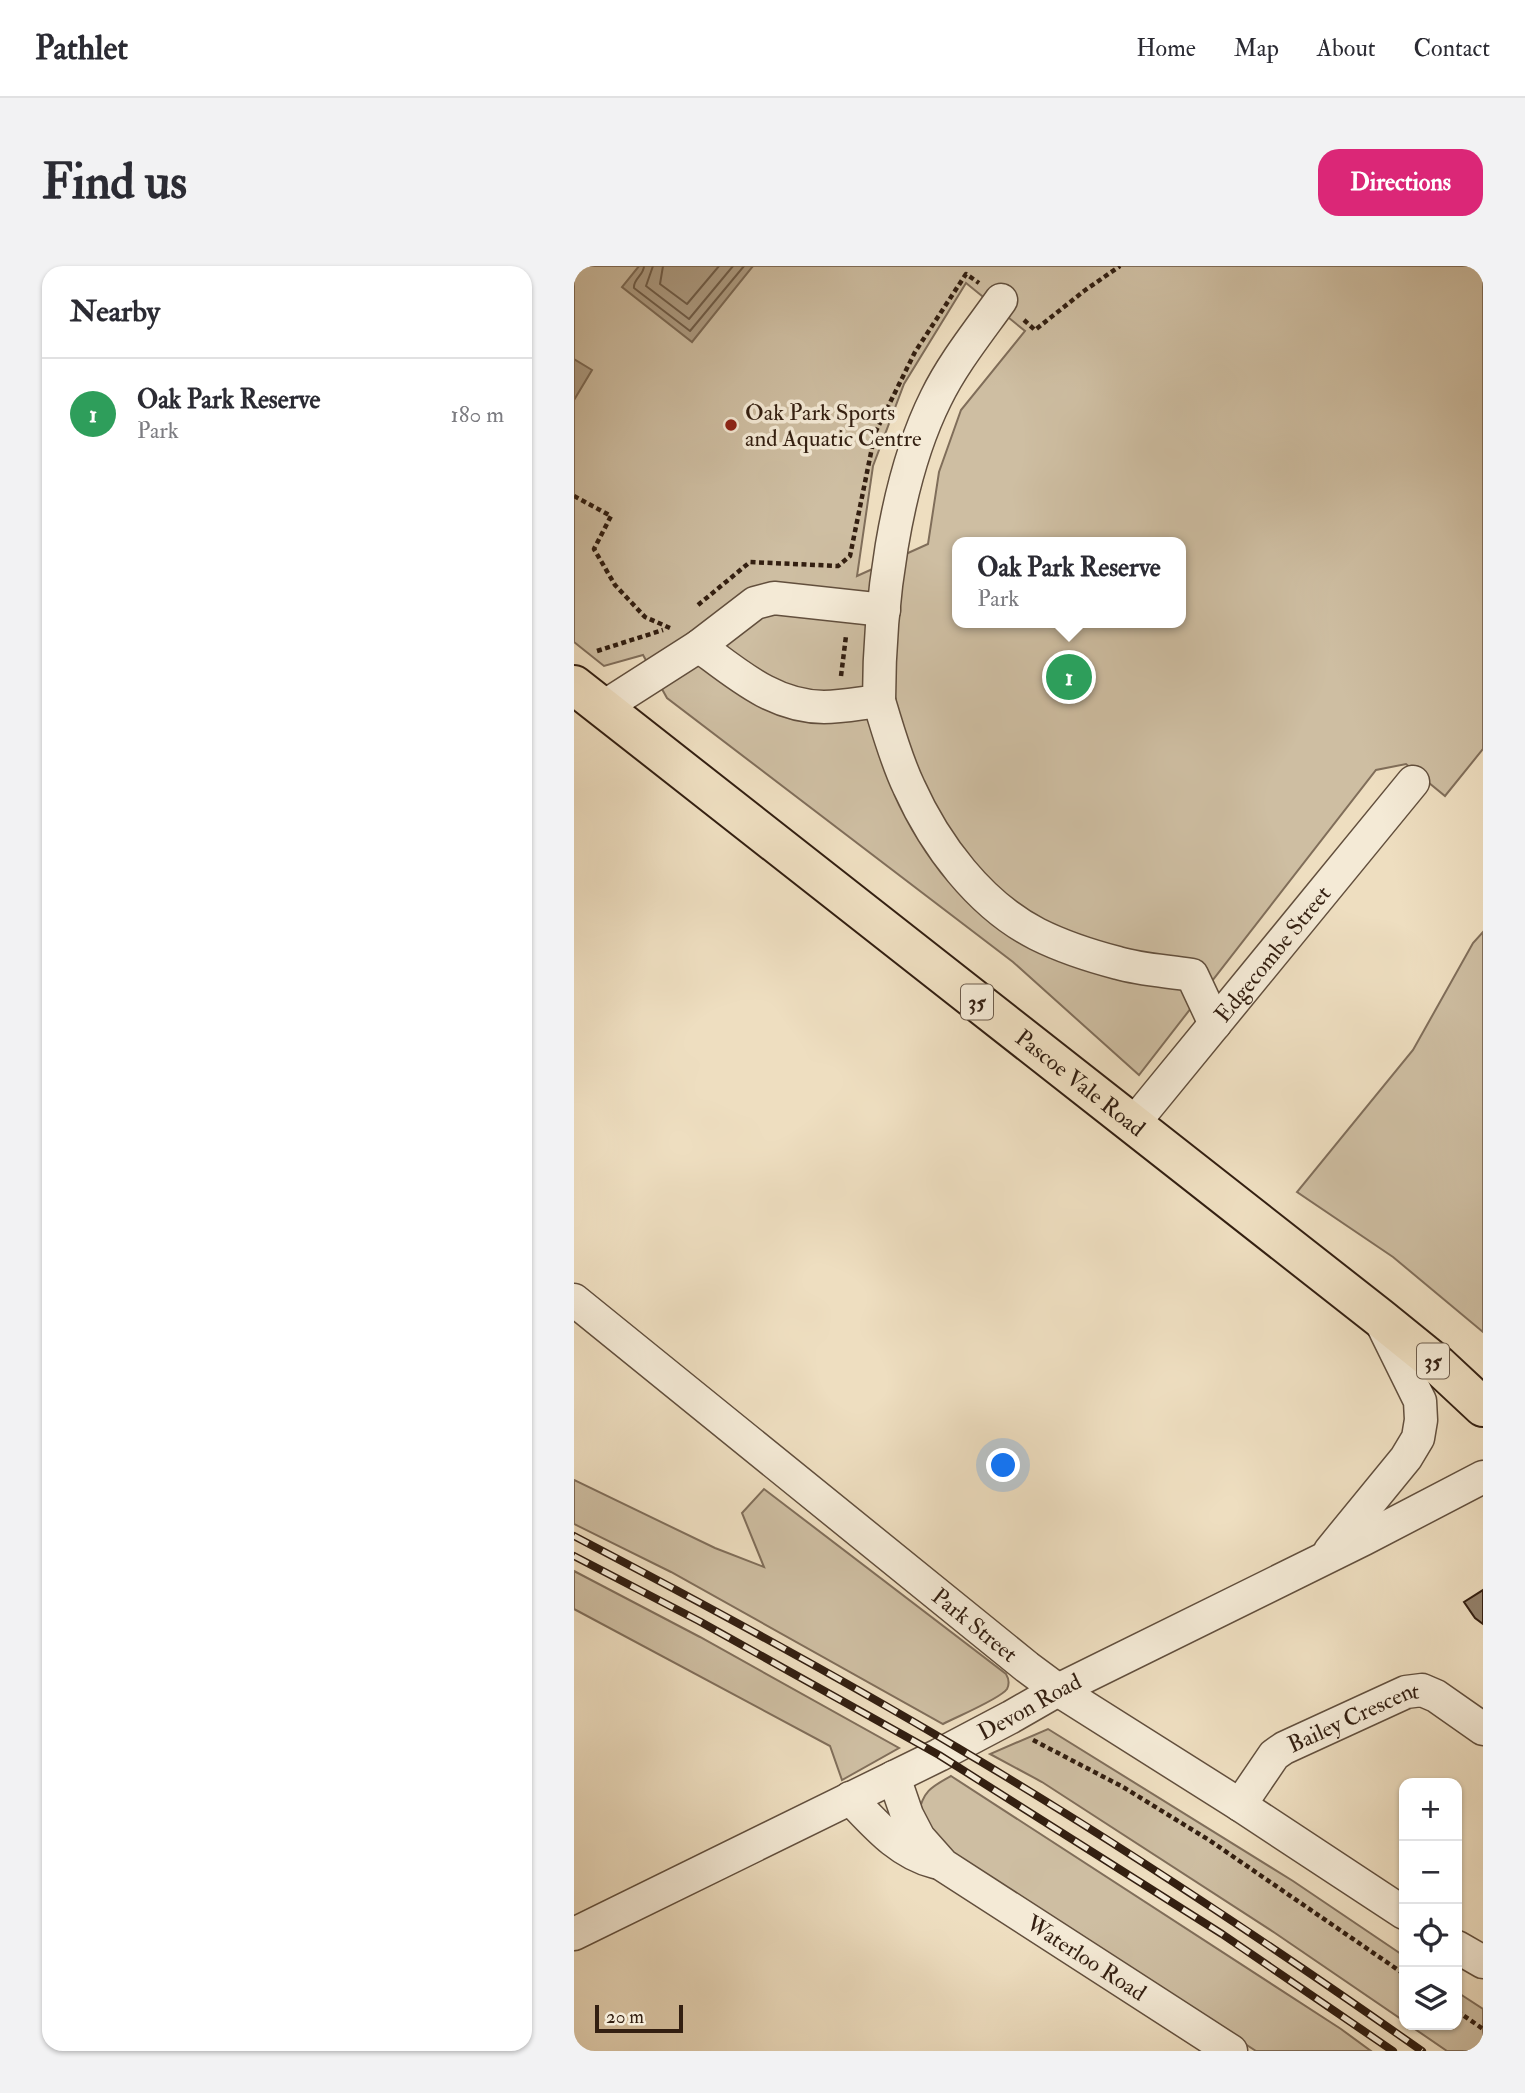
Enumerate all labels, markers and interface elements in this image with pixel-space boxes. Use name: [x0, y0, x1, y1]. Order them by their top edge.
text: Pathlet: [35, 28, 128, 69]
text: Home: [1136, 33, 1196, 64]
text: Map: [1234, 33, 1279, 64]
text: About: [1317, 33, 1376, 64]
text: Contact: [1414, 33, 1490, 64]
button: Directions: [1318, 149, 1483, 216]
text: Find us: [42, 152, 187, 213]
text: Nearby: [70, 293, 160, 330]
text: Oak Park Reserve: [137, 384, 320, 416]
place label: Oak Park Sports and Aquatic Centre: [745, 398, 922, 453]
text: 1: [89, 400, 97, 429]
text: 180 m: [451, 400, 504, 429]
text: Park: [137, 416, 179, 445]
marker: Oak Park Sports and Aquatic Centre: [723, 417, 739, 433]
popup: [952, 537, 1186, 628]
text: Oak Park Reserve: [977, 552, 1161, 584]
text: Park: [977, 584, 1019, 613]
pin: 1: [1046, 651, 1092, 703]
street label: Edgecombe Street: [1208, 880, 1337, 1028]
road number: 35: [961, 984, 993, 1020]
street label: Pascoe Vale Road: [1010, 1023, 1151, 1143]
road number: 35: [1417, 1344, 1449, 1378]
your location: [986, 1448, 1020, 1482]
street label: Park Street: [926, 1581, 1024, 1668]
street label: Devon Road: [972, 1666, 1086, 1747]
street label: Bailey Crescent: [1283, 1676, 1421, 1759]
map controls: [1399, 1778, 1462, 2030]
button: +: [1399, 1778, 1462, 1841]
button: −: [1399, 1841, 1462, 1904]
button: locate: [1399, 1904, 1462, 1967]
street label: Waterloo Road: [1020, 1908, 1152, 2007]
button: layers: [1399, 1967, 1462, 2030]
scale bar: [595, 2002, 682, 2034]
text: 20 m: [606, 2005, 644, 2029]

